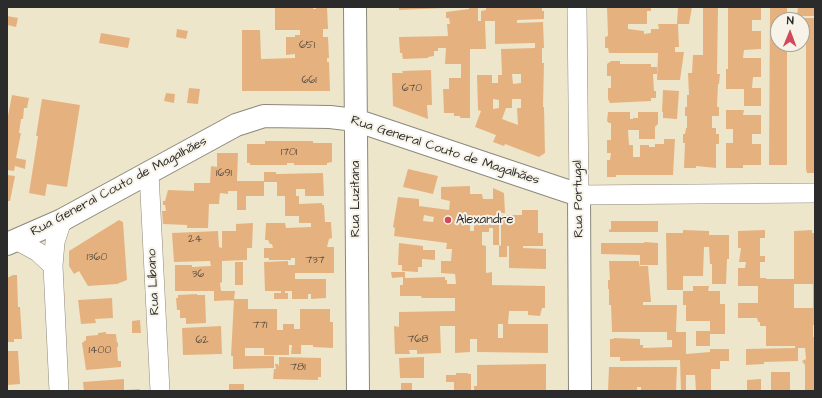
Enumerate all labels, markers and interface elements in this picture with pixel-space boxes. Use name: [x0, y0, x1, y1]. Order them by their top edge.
north arrow: [770, 12, 810, 52]
text: N: [787, 13, 794, 28]
house number: 651: [299, 39, 315, 53]
house number: 661: [301, 74, 317, 88]
house number: 670: [402, 82, 422, 96]
street label: Rua General Couto de Magalhães: [349, 113, 541, 189]
street label: Rua General Couto de Magalhães: [28, 134, 210, 240]
house number: 1701: [281, 146, 297, 160]
street label: Rua Portugal: [571, 160, 587, 238]
street label: Rua Luzitana: [348, 161, 364, 237]
house number: 1691: [216, 167, 232, 181]
place label: Alexandre: [456, 212, 514, 228]
marker: Alexandre: [443, 215, 453, 225]
house number: 24: [188, 233, 202, 247]
street label: Rua Líbano: [144, 248, 164, 316]
house number: 1360: [87, 251, 107, 265]
house number: 737: [305, 254, 325, 268]
house number: 36: [192, 268, 204, 282]
house number: 771: [253, 319, 267, 333]
house number: 768: [408, 333, 428, 347]
house number: 62: [195, 334, 209, 348]
house number: 1400: [89, 344, 111, 358]
house number: 781: [290, 361, 306, 375]

